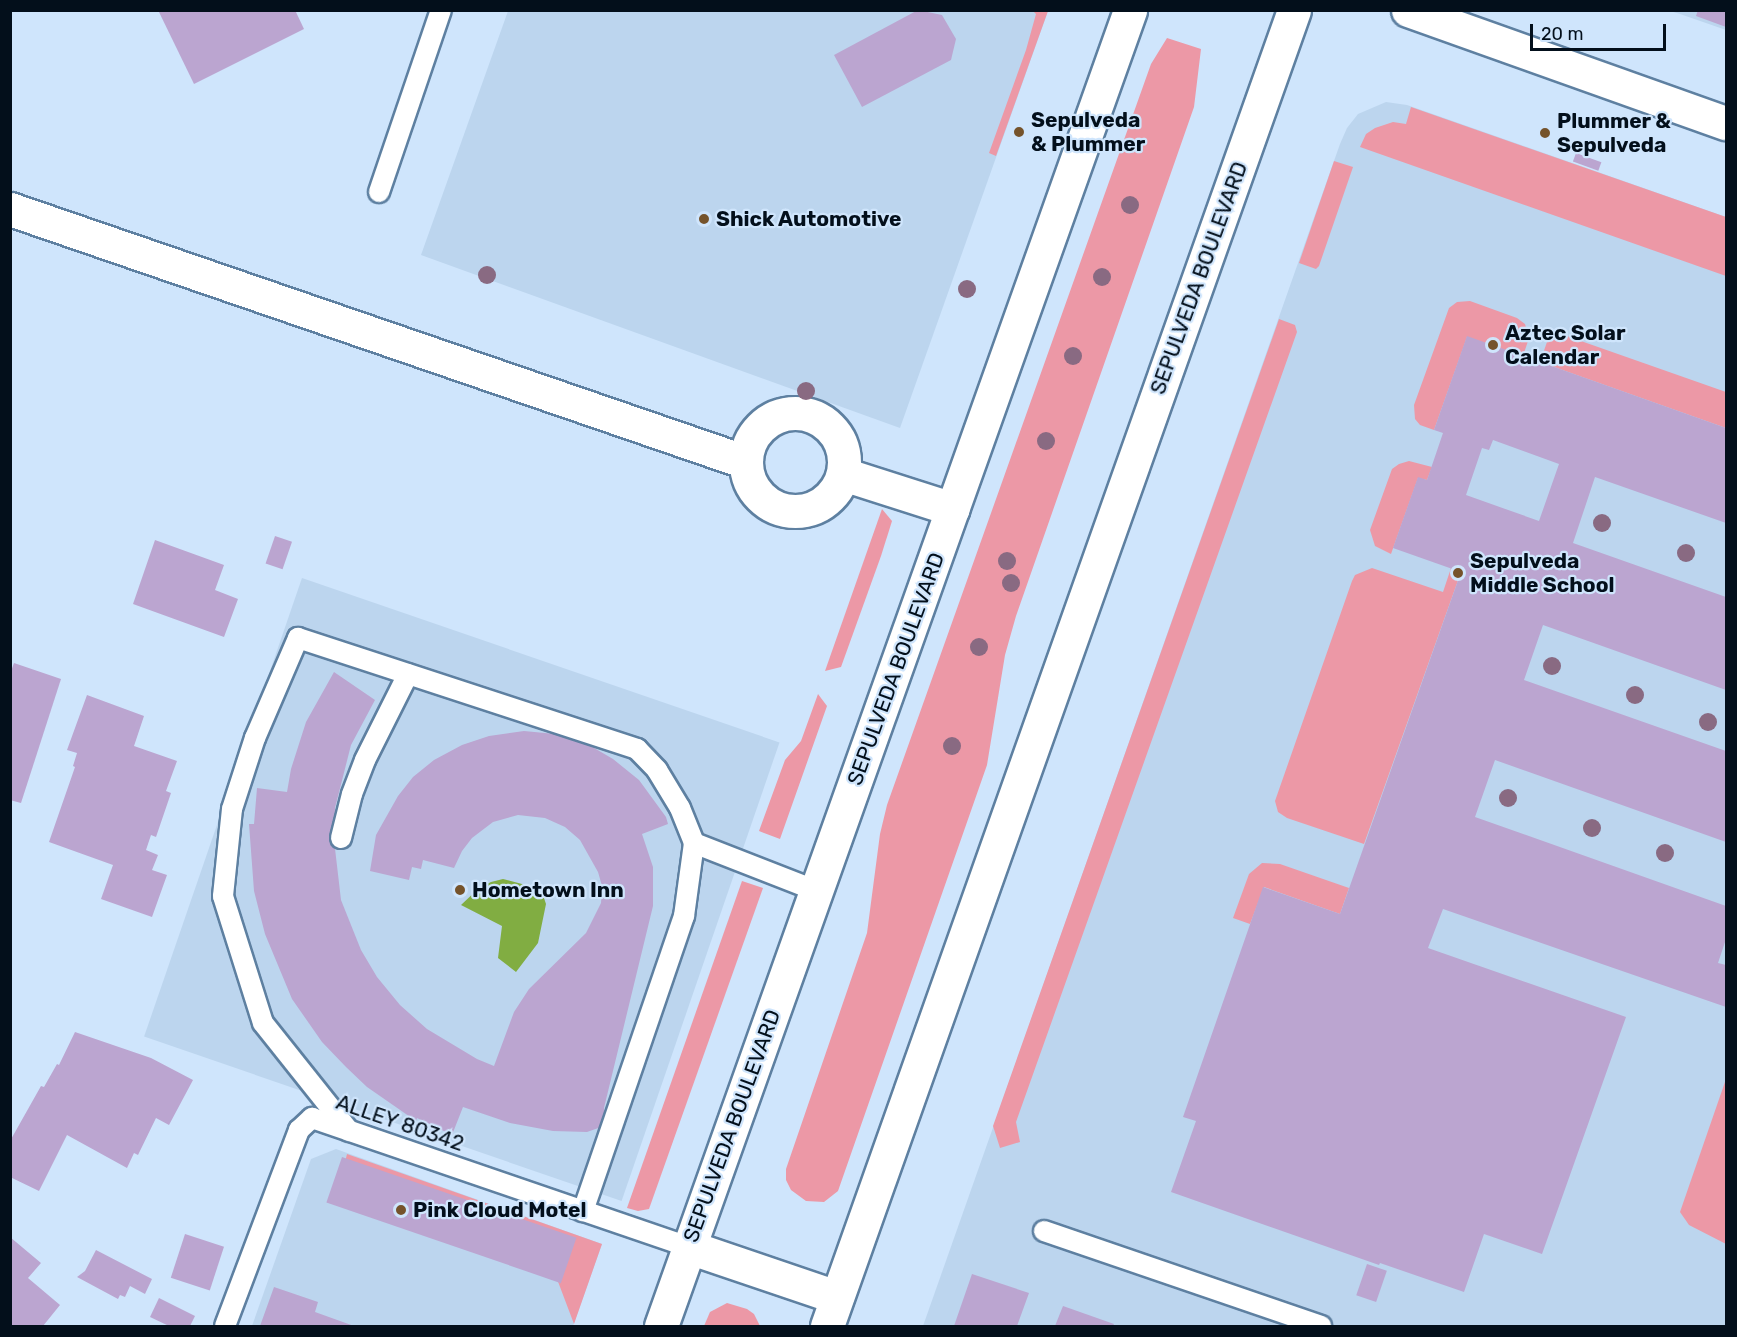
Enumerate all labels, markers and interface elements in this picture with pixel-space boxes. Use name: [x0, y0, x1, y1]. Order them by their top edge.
scale bar: [1533, 12, 1670, 50]
text: 20 m: [1541, 23, 1583, 45]
place label: Sepulveda & Plummer: [1031, 107, 1145, 157]
place label: Plummer & Sepulveda: [1557, 108, 1671, 158]
marker: Sepulveda & Plummer: [1012, 125, 1026, 139]
marker: Plummer & Sepulveda: [1538, 126, 1552, 140]
street label: SEPULVEDA BOULEVARD: [1145, 158, 1253, 398]
place label: Shick Automotive: [716, 206, 902, 232]
marker: Shick Automotive: [697, 212, 711, 226]
place label: Aztec Solar Calendar: [1505, 320, 1625, 370]
marker: Aztec Solar Calendar: [1486, 338, 1500, 352]
place label: Sepulveda Middle School: [1470, 548, 1614, 598]
street label: SEPULVEDA BOULEVARD: [842, 549, 950, 789]
marker: Sepulveda Middle School: [1451, 566, 1465, 580]
place label: Hometown Inn: [472, 877, 624, 903]
marker: Hometown Inn: [453, 883, 467, 897]
street label: SEPULVEDA BOULEVARD: [678, 1006, 786, 1246]
street label: ALLEY 80342: [333, 1089, 467, 1157]
place label: Pink Cloud Motel: [413, 1197, 587, 1223]
marker: Pink Cloud Motel: [394, 1203, 408, 1217]

